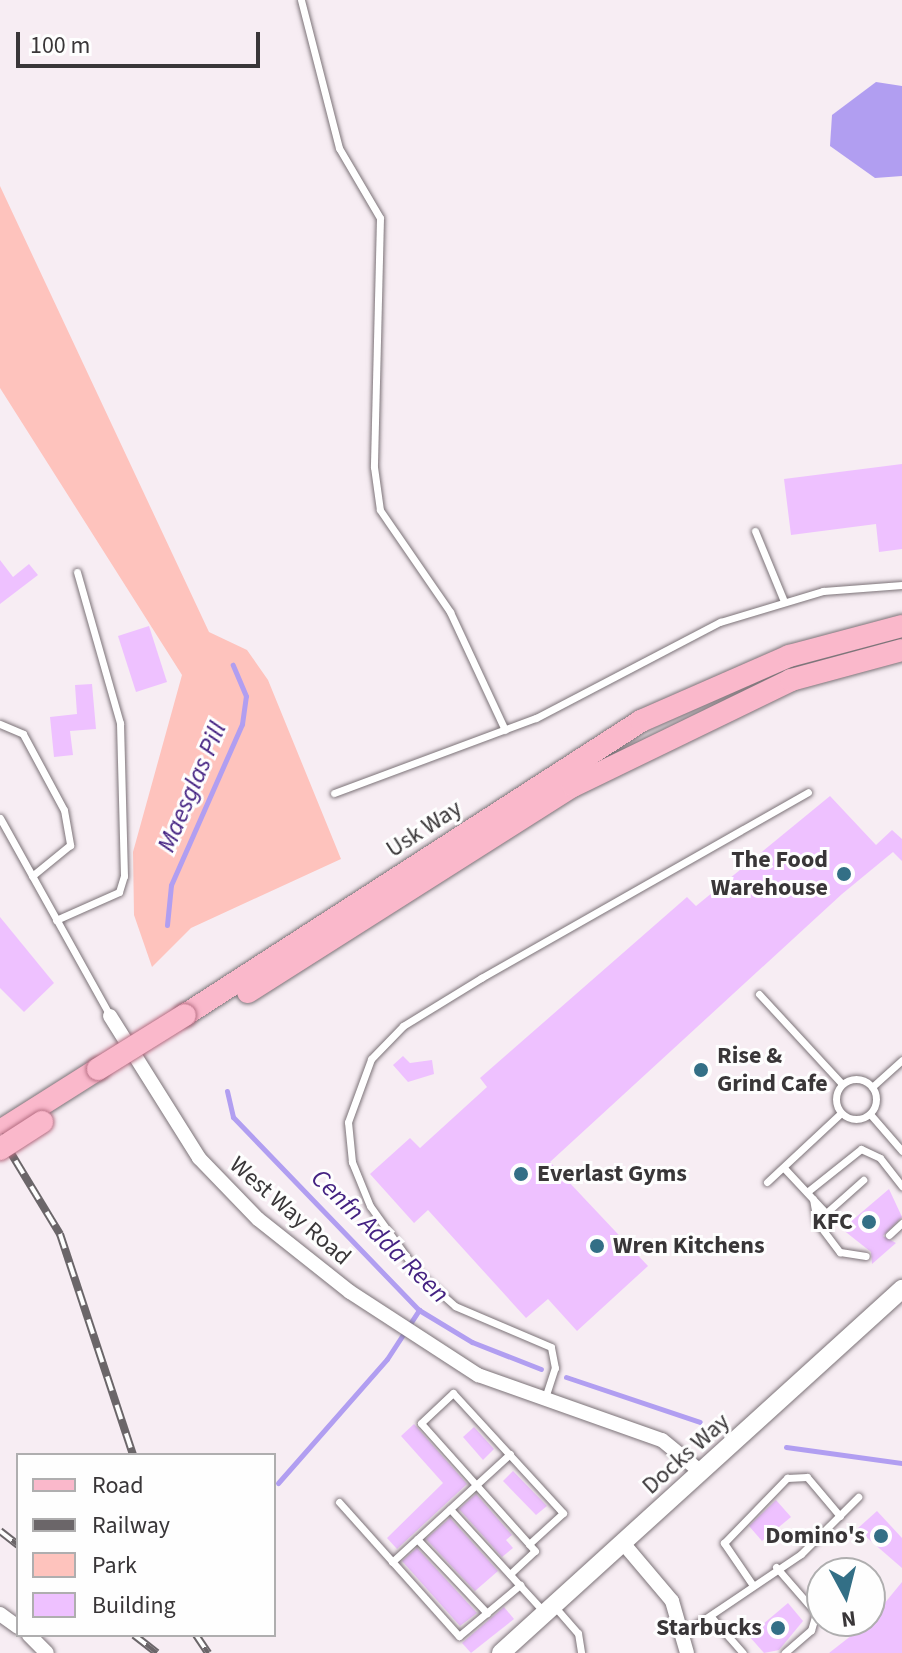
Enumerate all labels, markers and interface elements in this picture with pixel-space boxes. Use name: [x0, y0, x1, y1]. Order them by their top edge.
scale bar: [20, 16, 264, 66]
text: 100 m: [30, 28, 90, 63]
water label: Maesglas Pill: [151, 717, 233, 857]
street label: Usk Way: [381, 794, 467, 864]
place label: The Food Warehouse: [711, 846, 828, 902]
marker: The Food Warehouse: [835, 865, 853, 883]
place label: Rise & Grind Cafe: [717, 1042, 828, 1098]
marker: Rise & Grind Cafe: [692, 1061, 710, 1079]
street label: West Way Road: [223, 1150, 357, 1272]
place label: Everlast Gyms: [537, 1160, 687, 1188]
water label: Cenfn Adda Reen: [305, 1162, 455, 1310]
marker: Everlast Gyms: [512, 1165, 530, 1183]
place label: KFC: [812, 1208, 853, 1236]
marker: KFC: [860, 1213, 878, 1231]
place label: Wren Kitchens: [613, 1232, 765, 1260]
marker: Wren Kitchens: [588, 1237, 606, 1255]
street label: Docks Way: [637, 1407, 735, 1501]
legend: [16, 1453, 276, 1637]
text: Road: [92, 1468, 144, 1503]
text: Railway: [92, 1508, 170, 1543]
place label: Domino's: [765, 1522, 865, 1550]
marker: Domino's: [872, 1527, 890, 1545]
text: Park: [92, 1548, 137, 1583]
north arrow: [806, 1557, 886, 1637]
text: Building: [92, 1588, 176, 1623]
text: N: [839, 1602, 858, 1636]
place label: Starbucks: [656, 1614, 762, 1642]
marker: Starbucks: [769, 1619, 787, 1637]

